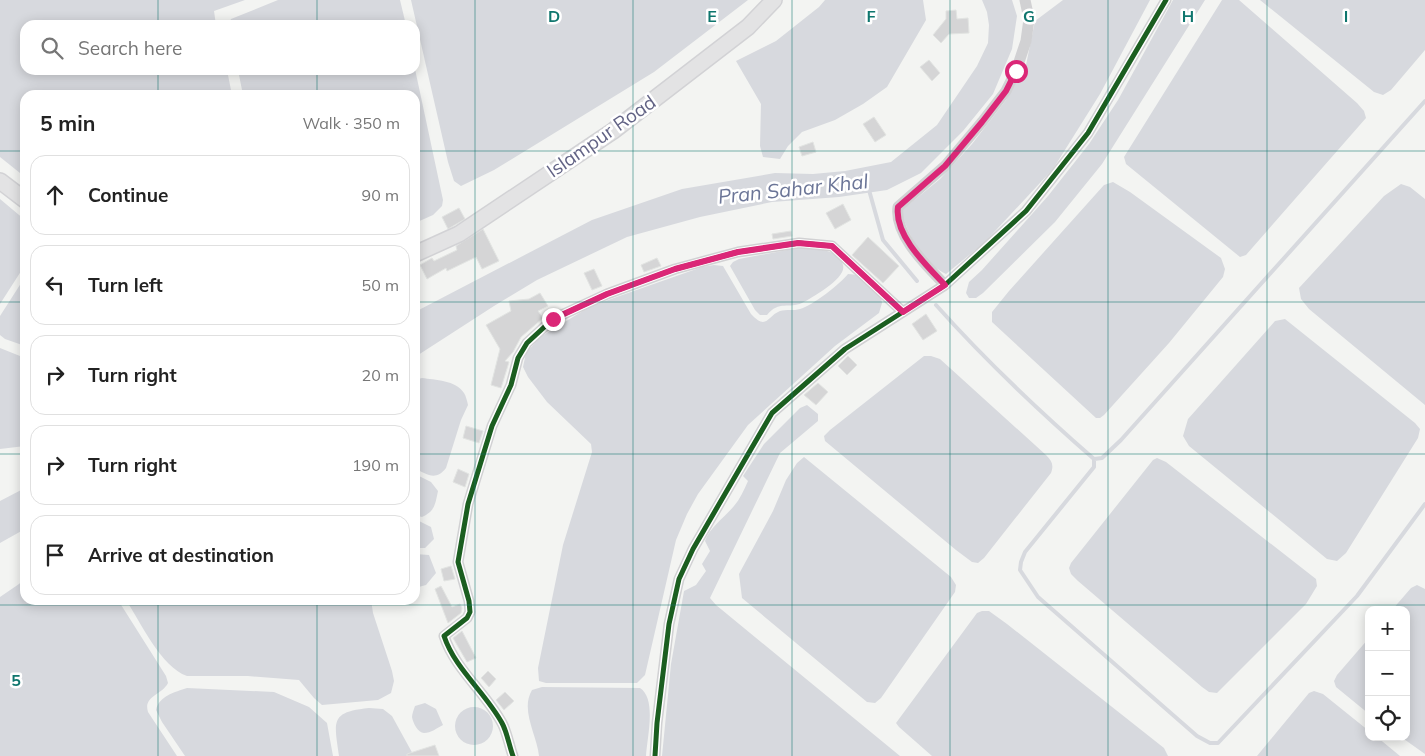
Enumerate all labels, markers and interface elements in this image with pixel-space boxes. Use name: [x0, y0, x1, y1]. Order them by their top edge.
text: D: [548, 6, 560, 26]
text: E: [707, 6, 717, 26]
text: F: [866, 6, 876, 26]
text: G: [1023, 6, 1035, 26]
text: H: [1182, 6, 1194, 26]
text: I: [1344, 6, 1348, 26]
search box: [20, 20, 420, 75]
icon: search: [38, 34, 66, 62]
text: Search here: [78, 36, 182, 60]
route start: [1005, 60, 1028, 83]
street label: Islampur Road: [542, 90, 660, 182]
text: 5 min: [40, 110, 95, 136]
text: Walk · 350 m: [302, 113, 400, 133]
water label: Pran Sahar Khal: [717, 168, 869, 209]
icon: ahead: [41, 181, 69, 209]
text: Continue: [88, 183, 168, 207]
text: 90 m: [362, 185, 399, 205]
icon: left: [41, 271, 69, 299]
text: Turn left: [88, 273, 163, 297]
text: 50 m: [362, 275, 399, 295]
route end: [542, 308, 565, 331]
icon: right: [41, 361, 69, 389]
text: Turn right: [88, 363, 177, 387]
text: 20 m: [362, 365, 399, 385]
icon: right: [41, 451, 69, 479]
text: Turn right: [88, 453, 177, 477]
text: 190 m: [352, 455, 399, 475]
icon: arrive: [41, 541, 69, 569]
text: Arrive at destination: [88, 543, 274, 567]
map controls: [1365, 606, 1410, 741]
button: +: [1365, 606, 1410, 651]
button: −: [1365, 651, 1410, 696]
text: 5: [11, 670, 21, 690]
button: locate: [1365, 696, 1410, 741]

